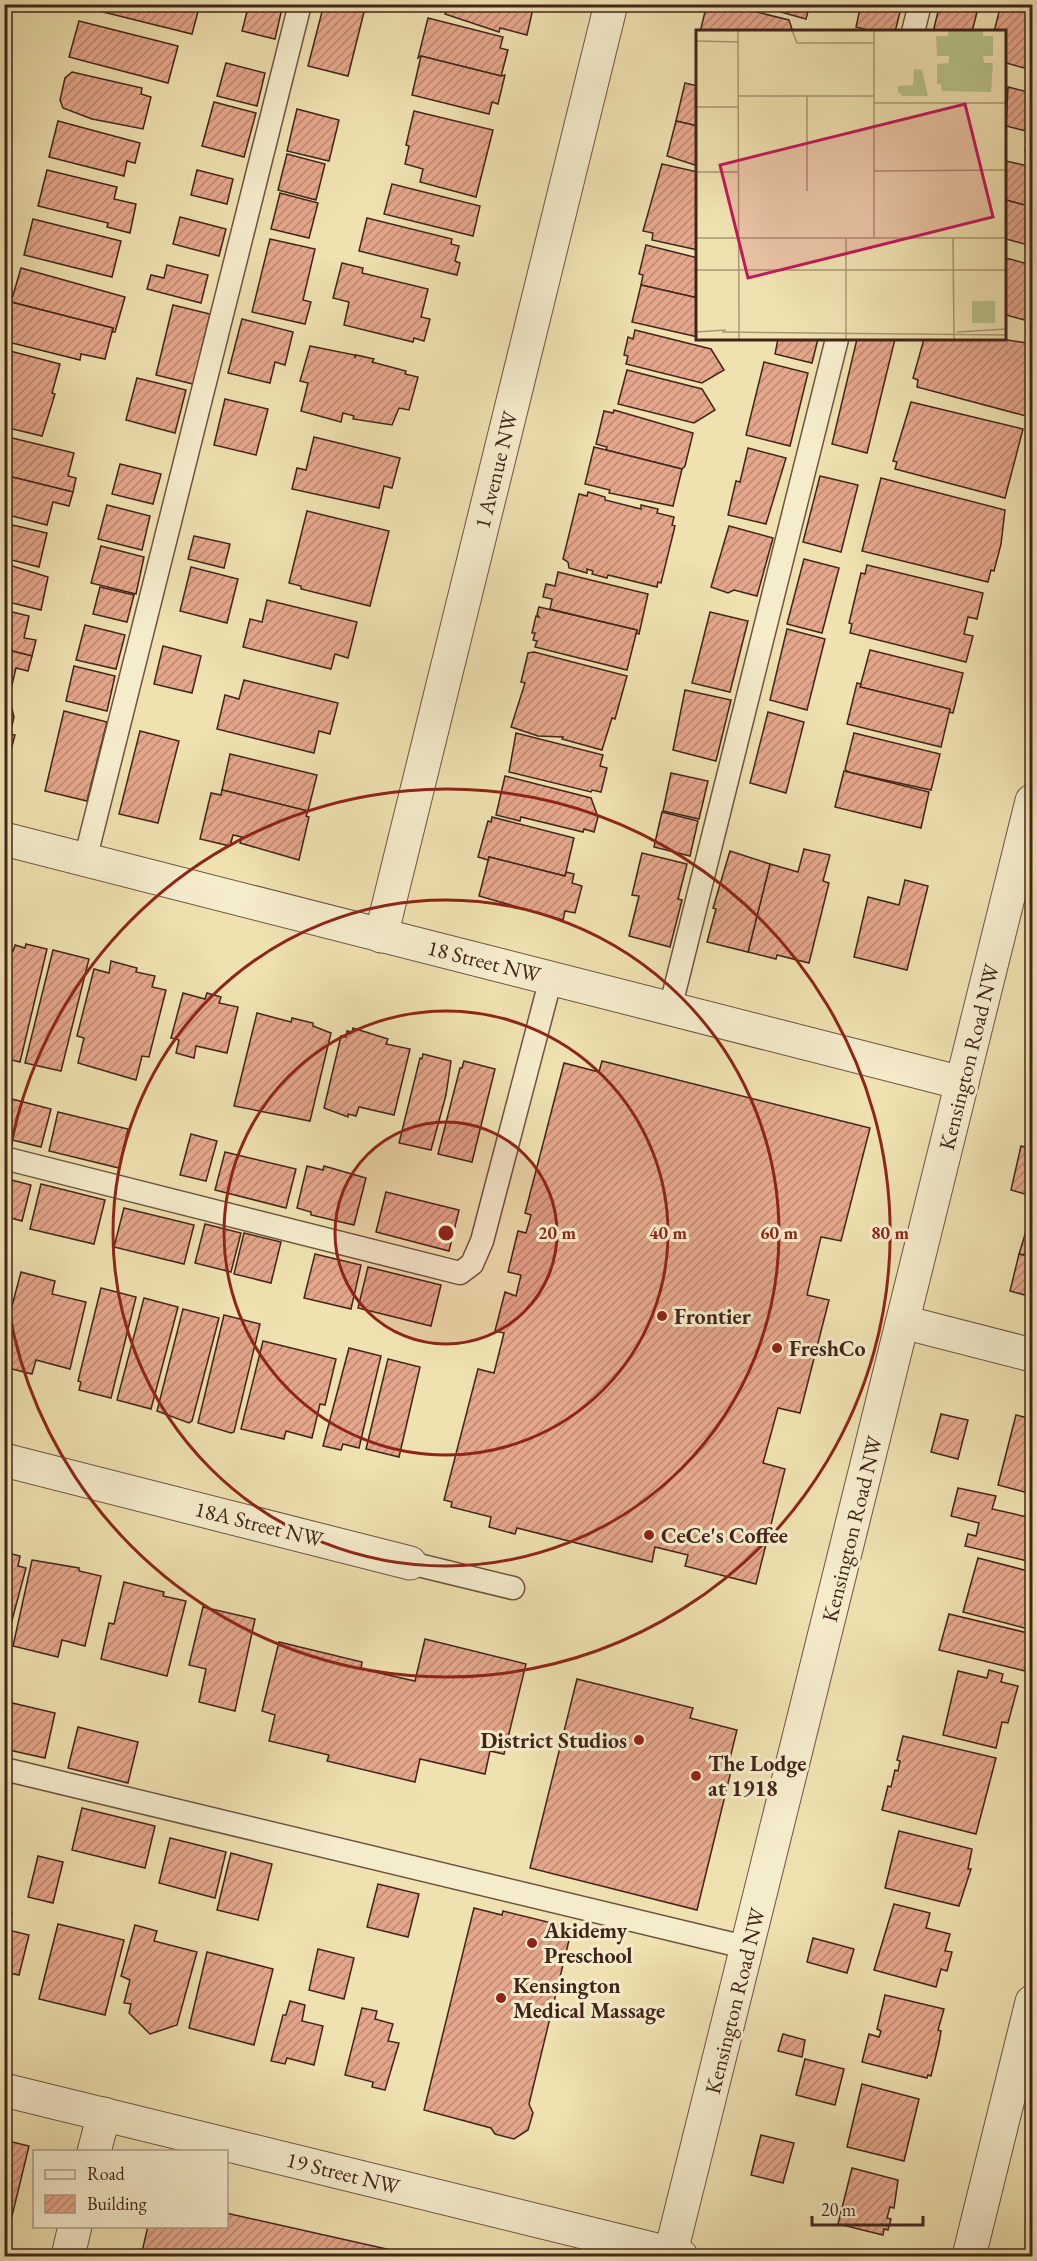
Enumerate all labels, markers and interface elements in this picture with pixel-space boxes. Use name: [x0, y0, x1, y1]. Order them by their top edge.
inset map: [696, 30, 1007, 340]
street label: 1 Avenue NW: [467, 407, 525, 532]
street label: 18 Street NW: [424, 933, 545, 989]
street label: Kensington Road NW: [932, 960, 1006, 1153]
text: 20 m: [538, 1221, 576, 1244]
text: 40 m: [649, 1221, 687, 1244]
text: 60 m: [760, 1221, 798, 1244]
text: 80 m: [871, 1221, 909, 1244]
centre of rings: [436, 1223, 456, 1243]
place label: Frontier: [674, 1302, 752, 1331]
marker: Frontier: [655, 1309, 669, 1323]
place label: FreshCo: [789, 1334, 866, 1363]
marker: FreshCo: [770, 1341, 784, 1355]
street label: Kensington Road NW: [815, 1432, 889, 1625]
street label: 18A Street NW: [192, 1494, 327, 1554]
place label: CeCe's Coffee: [661, 1521, 788, 1550]
marker: CeCe's Coffee: [642, 1528, 656, 1542]
place label: District Studios: [481, 1726, 627, 1755]
marker: District Studios: [632, 1733, 646, 1747]
place label: The Lodge at 1918: [708, 1749, 806, 1803]
marker: The Lodge at 1918: [689, 1769, 703, 1783]
street label: Kensington Road NW: [698, 1904, 772, 2097]
place label: Akidemy Preschool: [543, 1916, 633, 1970]
marker: Akidemy Preschool: [525, 1936, 539, 1950]
place label: Kensington Medical Massage: [513, 1971, 665, 2025]
marker: Kensington Medical Massage: [494, 1991, 508, 2005]
street label: 19 Street NW: [283, 2145, 404, 2201]
legend: [33, 2150, 228, 2228]
text: Road: [87, 2162, 126, 2185]
scale bar: [812, 2189, 923, 2227]
text: Building: [87, 2192, 147, 2215]
text: 20 m: [821, 2198, 856, 2221]

